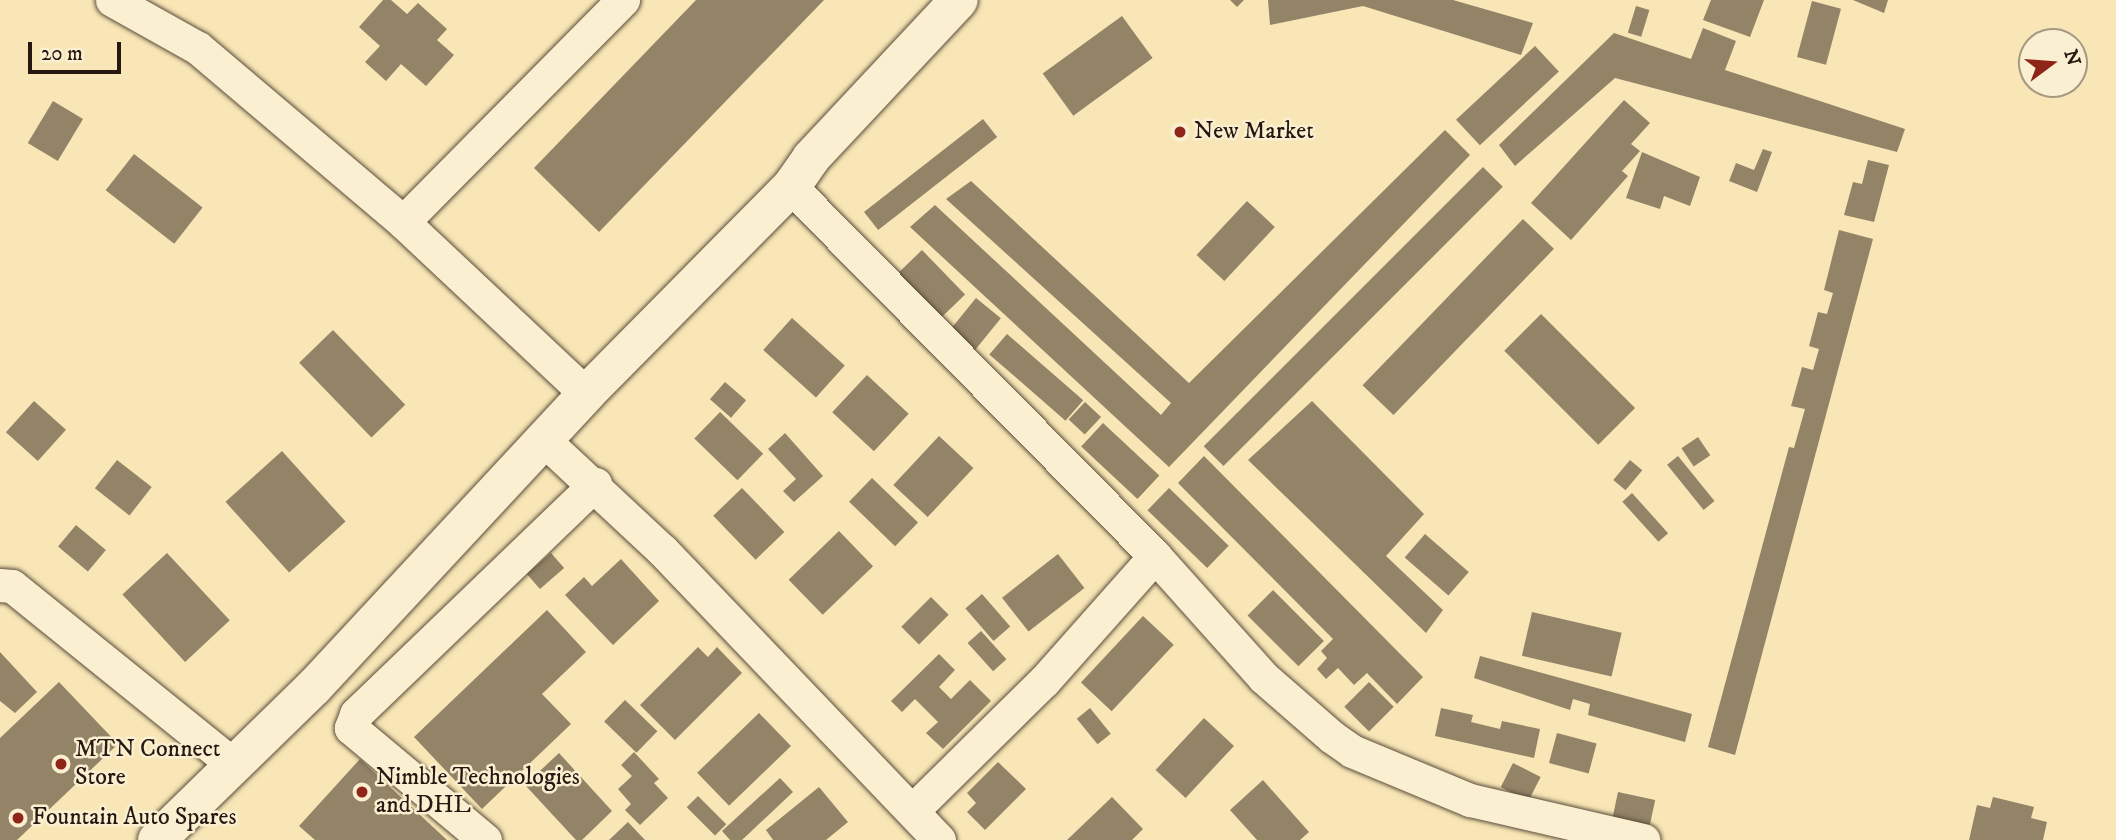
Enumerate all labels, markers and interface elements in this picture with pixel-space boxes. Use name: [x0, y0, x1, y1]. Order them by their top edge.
scale bar: [32, 28, 124, 72]
north arrow: [2018, 28, 2088, 98]
text: 20 m: [41, 41, 83, 67]
text: N: [2059, 47, 2085, 68]
place label: New Market: [1194, 118, 1314, 146]
marker: New Market: [1172, 124, 1188, 140]
place label: MTN Connect Store: [75, 736, 221, 792]
marker: MTN Connect Store: [53, 756, 69, 772]
place label: Nimble Technologies and DHL: [376, 764, 580, 820]
marker: Nimble Technologies and DHL: [354, 784, 370, 800]
place label: Fountain Auto Spares: [32, 804, 236, 832]
marker: Fountain Auto Spares: [10, 810, 26, 826]

